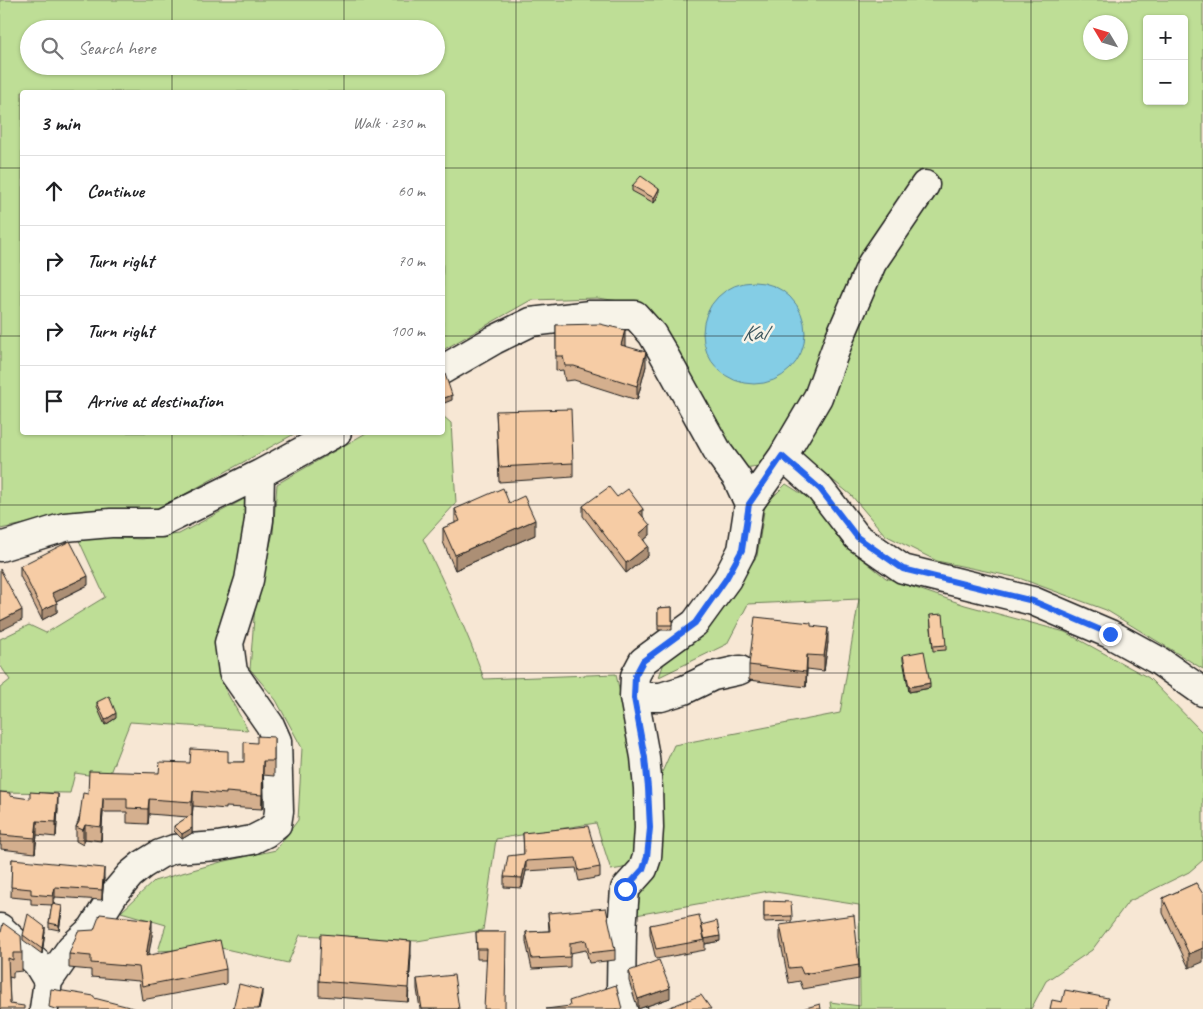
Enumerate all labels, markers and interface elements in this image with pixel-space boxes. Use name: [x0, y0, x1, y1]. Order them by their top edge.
north arrow: [1083, 15, 1128, 60]
map controls: [1143, 15, 1188, 105]
button: +: [1143, 15, 1188, 60]
search box: [20, 20, 445, 75]
icon: search: [38, 34, 66, 62]
text: Search here: [78, 36, 155, 60]
button: −: [1143, 60, 1188, 105]
text: 3 min: [40, 110, 80, 136]
text: Walk · 230 m: [353, 113, 425, 133]
icon: ahead: [40, 177, 68, 205]
text: Continue: [87, 179, 144, 203]
text: 60 m: [398, 181, 425, 201]
icon: right: [40, 247, 68, 275]
text: Turn right: [87, 249, 154, 273]
text: 70 m: [398, 251, 425, 271]
icon: right: [40, 317, 68, 345]
text: Turn right: [87, 319, 154, 343]
water label: Kal: [742, 319, 773, 347]
text: 100 m: [391, 321, 425, 341]
icon: arrive: [40, 387, 68, 415]
text: Arrive at destination: [87, 389, 223, 413]
route end: [1099, 623, 1122, 646]
route start: [614, 878, 637, 901]

